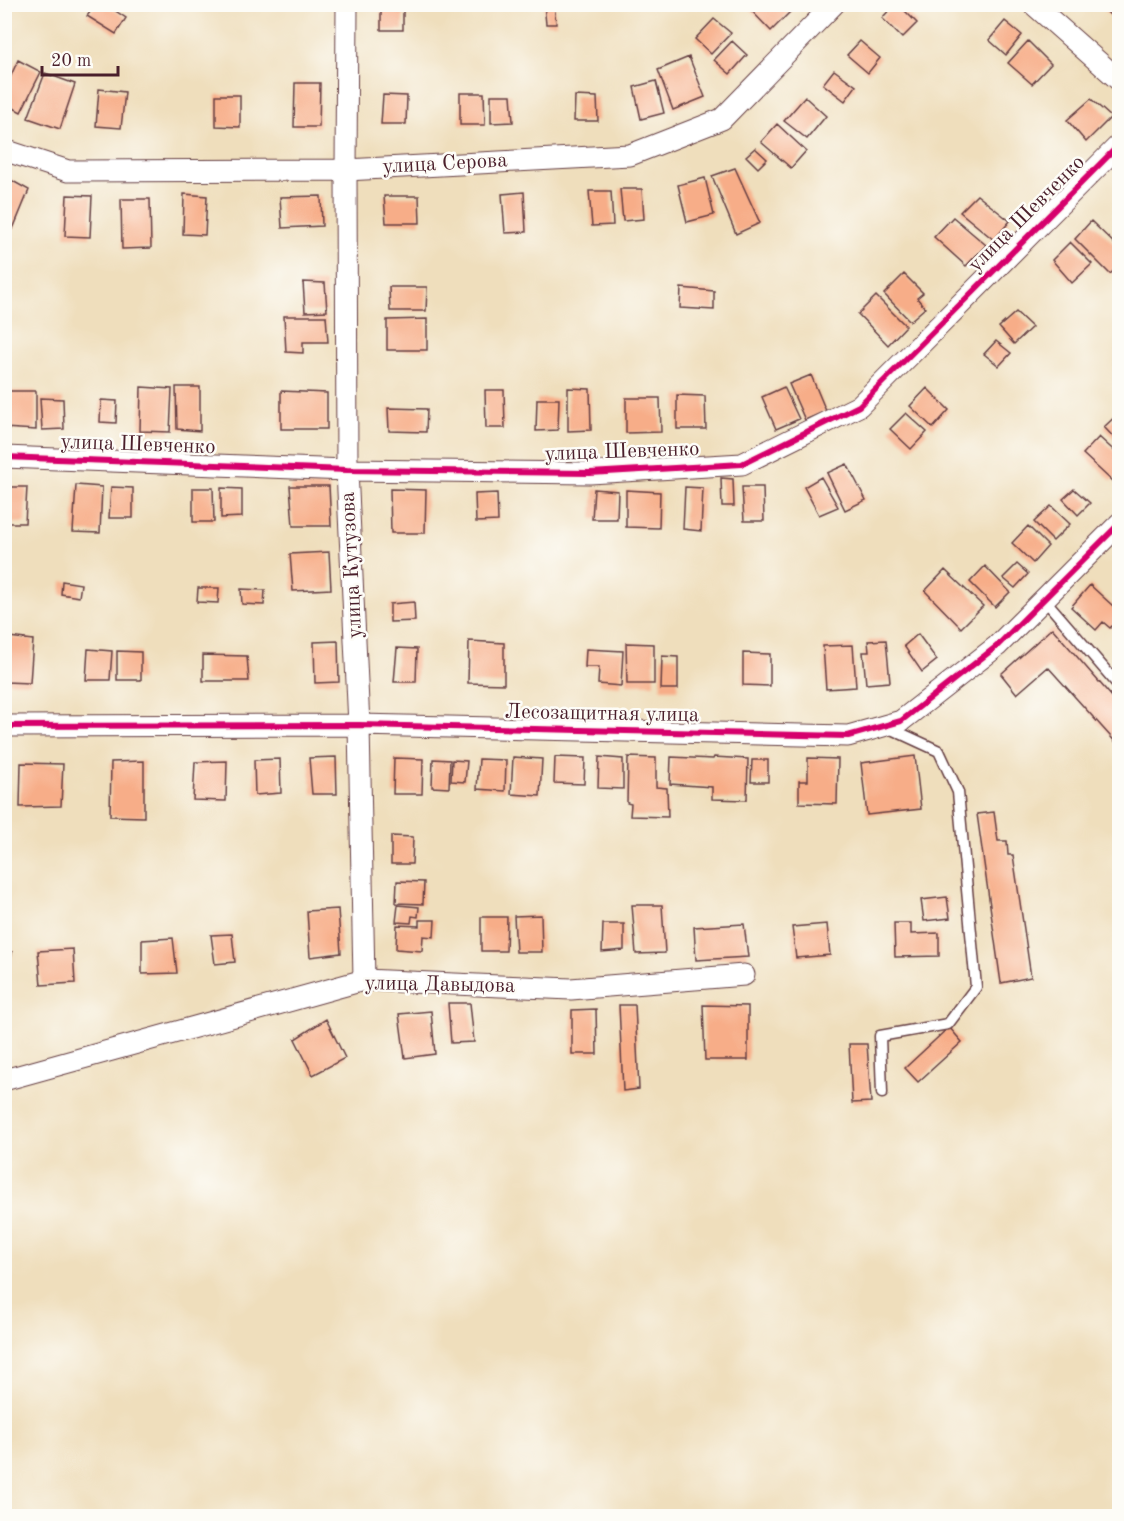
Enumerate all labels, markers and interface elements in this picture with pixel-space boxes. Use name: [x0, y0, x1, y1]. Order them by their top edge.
scale bar: [42, 39, 118, 77]
text: 20 m: [51, 52, 91, 70]
street label: улица Серова: [382, 150, 508, 178]
street label: улица Шевченко: [965, 152, 1089, 276]
street label: улица Шевченко: [60, 432, 216, 458]
street label: улица Шевченко: [544, 439, 700, 465]
street label: улица Кутузова: [338, 491, 366, 639]
street label: Лесозащитная улица: [505, 702, 699, 726]
street label: улица Давыдова: [365, 973, 515, 997]

